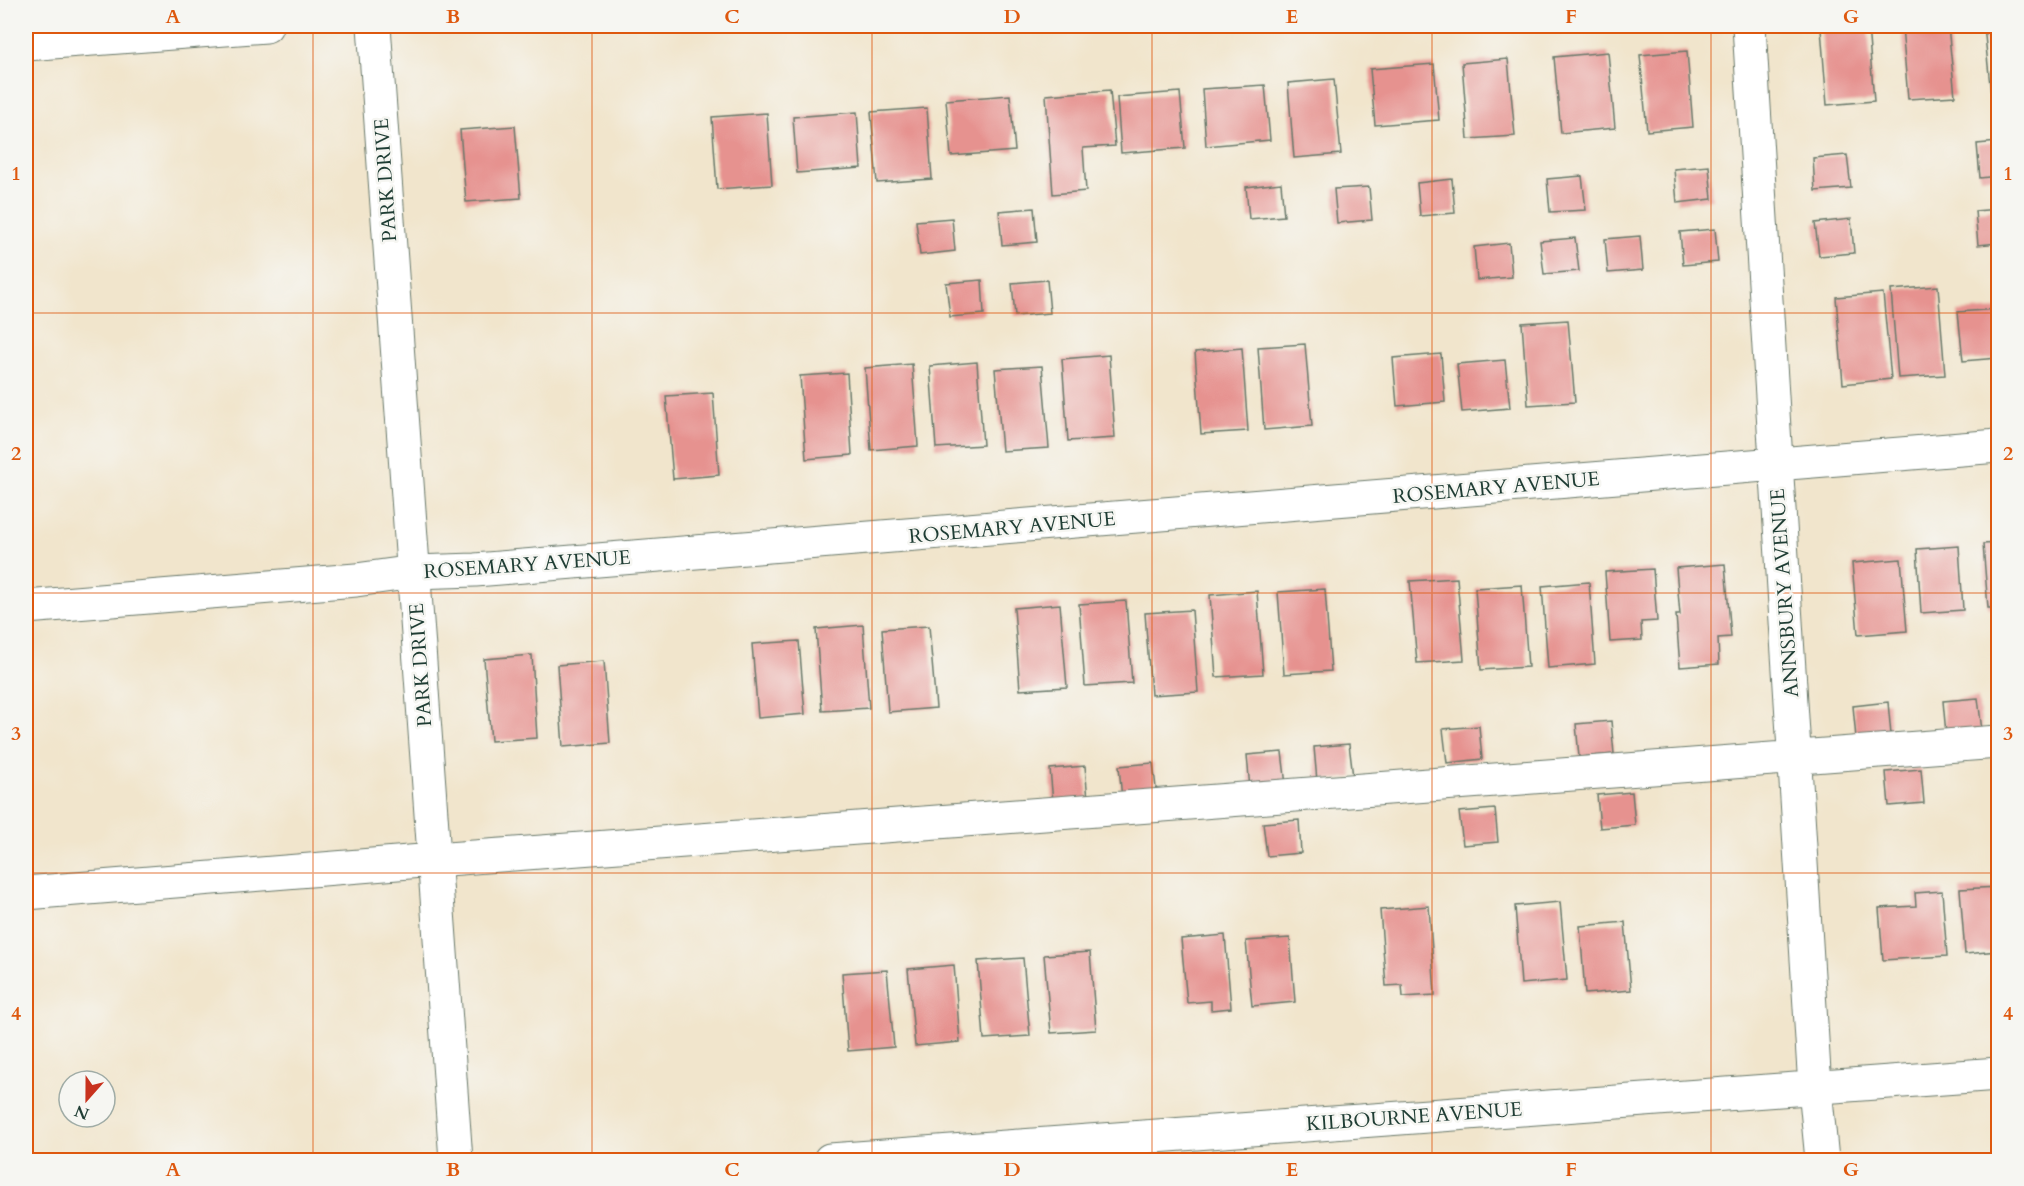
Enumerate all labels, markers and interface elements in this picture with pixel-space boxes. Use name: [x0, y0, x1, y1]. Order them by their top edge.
text: A: [165, 3, 181, 30]
text: B: [446, 3, 460, 30]
text: C: [724, 3, 740, 30]
text: D: [1003, 3, 1021, 30]
text: E: [1286, 3, 1298, 30]
text: F: [1565, 3, 1577, 30]
text: G: [1843, 3, 1859, 30]
street label: PARK DRIVE: [368, 117, 403, 243]
text: 1: [11, 160, 21, 187]
text: 1: [2003, 160, 2013, 187]
text: 2: [11, 440, 21, 467]
text: 2: [2003, 440, 2013, 467]
street label: ROSEMARY AVENUE: [1391, 465, 1601, 510]
street label: ANNSBURY AVENUE: [1764, 488, 1805, 698]
street label: ROSEMARY AVENUE: [907, 505, 1117, 550]
street label: ROSEMARY AVENUE: [422, 544, 632, 585]
street label: PARK DRIVE: [403, 602, 438, 728]
text: 3: [11, 720, 21, 747]
text: 3: [2003, 720, 2013, 747]
text: 4: [11, 1000, 21, 1027]
text: 4: [2003, 1000, 2013, 1027]
north arrow: [57, 1069, 117, 1129]
street label: KILBOURNE AVENUE: [1305, 1095, 1523, 1138]
text: N: [71, 1099, 92, 1125]
text: A: [165, 1156, 181, 1183]
text: B: [446, 1156, 460, 1183]
text: C: [724, 1156, 740, 1183]
text: D: [1003, 1156, 1021, 1183]
text: E: [1286, 1156, 1298, 1183]
text: F: [1565, 1156, 1577, 1183]
text: G: [1843, 1156, 1859, 1183]

